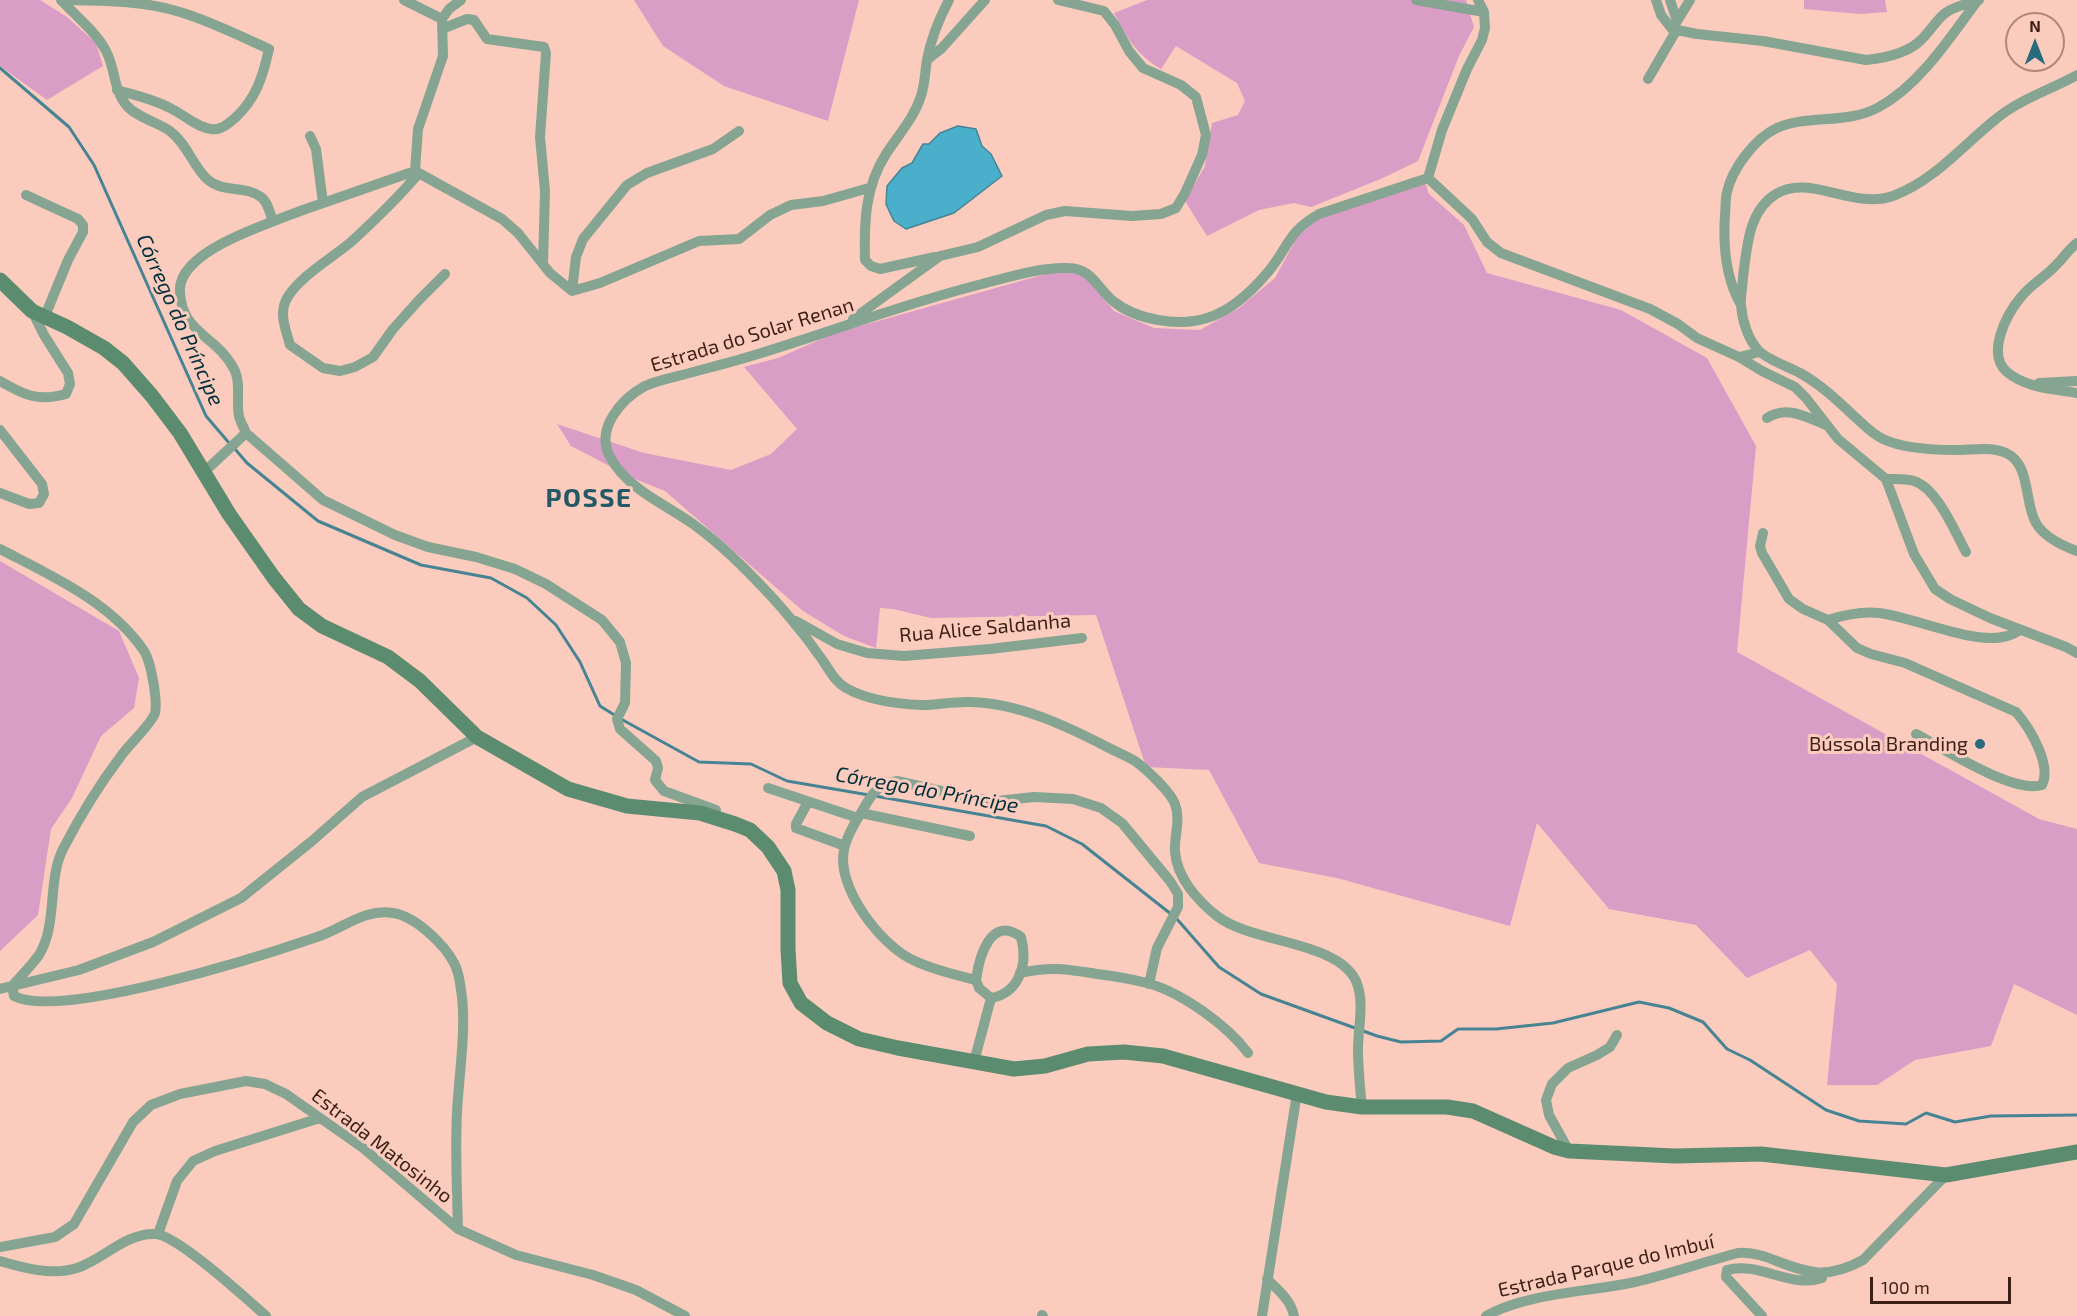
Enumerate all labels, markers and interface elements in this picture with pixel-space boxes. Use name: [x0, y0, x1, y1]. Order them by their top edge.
north arrow: [2005, 12, 2065, 72]
text: N: [2029, 16, 2041, 35]
water label: Córrego do Príncipe: [131, 230, 229, 410]
street label: Estrada do Solar Renan: [647, 293, 857, 377]
district label: POSSE: [546, 482, 632, 514]
street label: Rua Alice Saldanha: [898, 609, 1072, 647]
place label: Bússola Branding: [1809, 732, 1968, 756]
marker: Bússola Branding: [1973, 737, 1987, 751]
water label: Córrego do Príncipe: [834, 762, 1020, 818]
street label: Estrada Matosinho: [307, 1084, 457, 1208]
street label: Estrada Parque do Imbuí: [1496, 1229, 1716, 1303]
scale bar: [1873, 1265, 2014, 1303]
text: 100 m: [1881, 1276, 1930, 1298]

